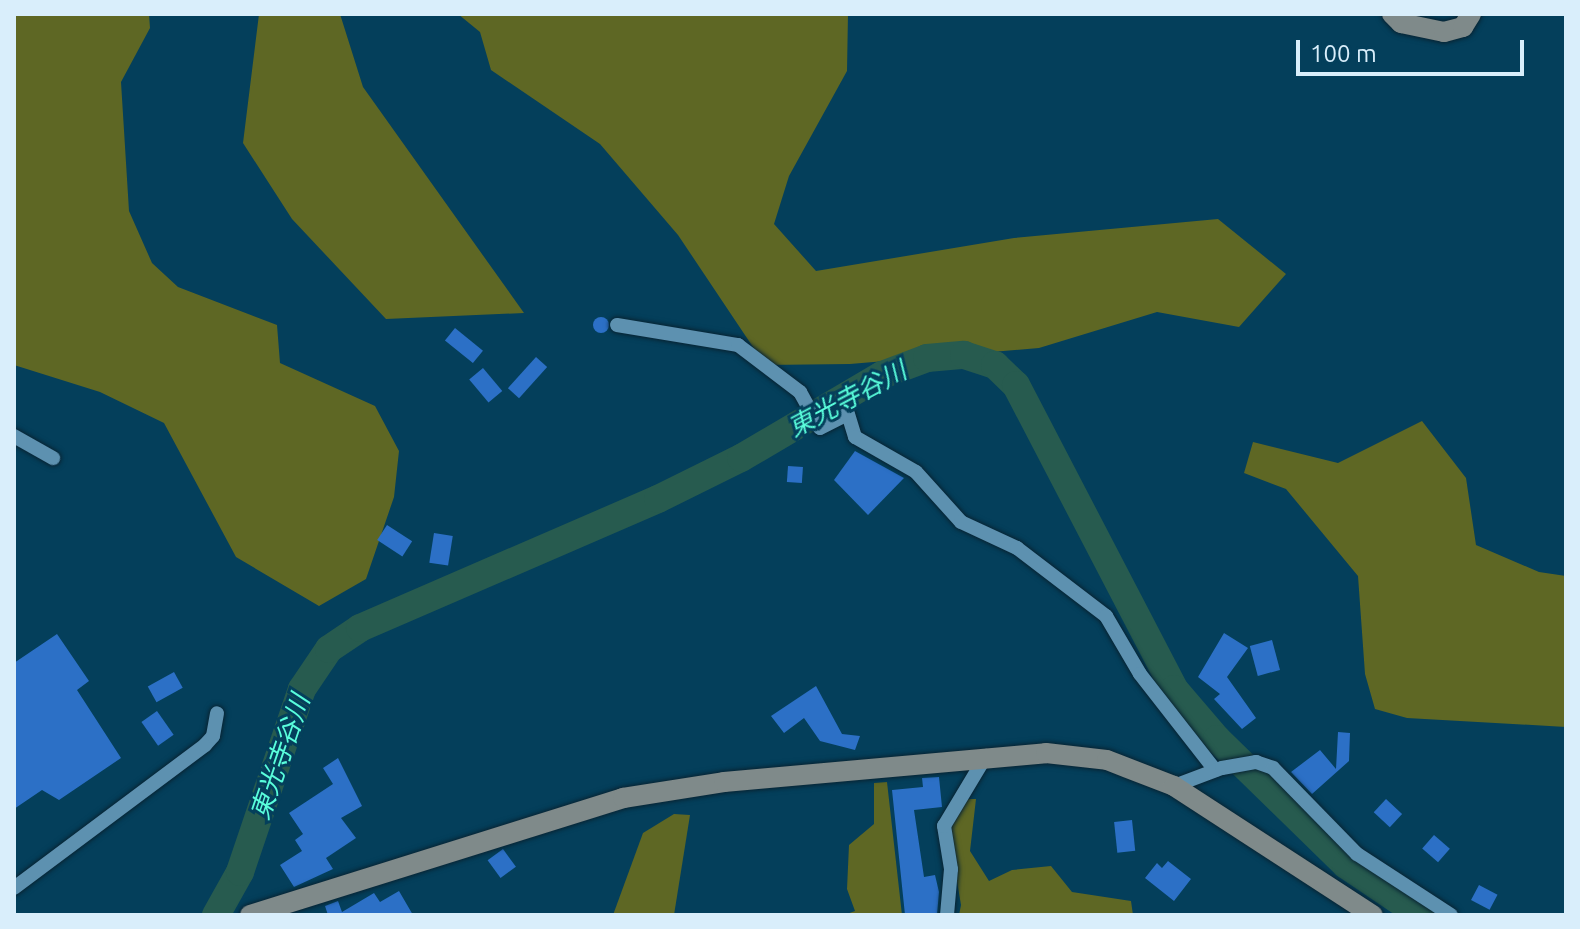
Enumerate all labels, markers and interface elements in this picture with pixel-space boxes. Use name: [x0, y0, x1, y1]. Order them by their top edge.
scale bar: [1300, 24, 1528, 74]
text: 100 m: [1310, 40, 1377, 67]
water label: 東光寺谷川: [782, 355, 912, 443]
water label: 東光寺谷川: [244, 690, 316, 824]

